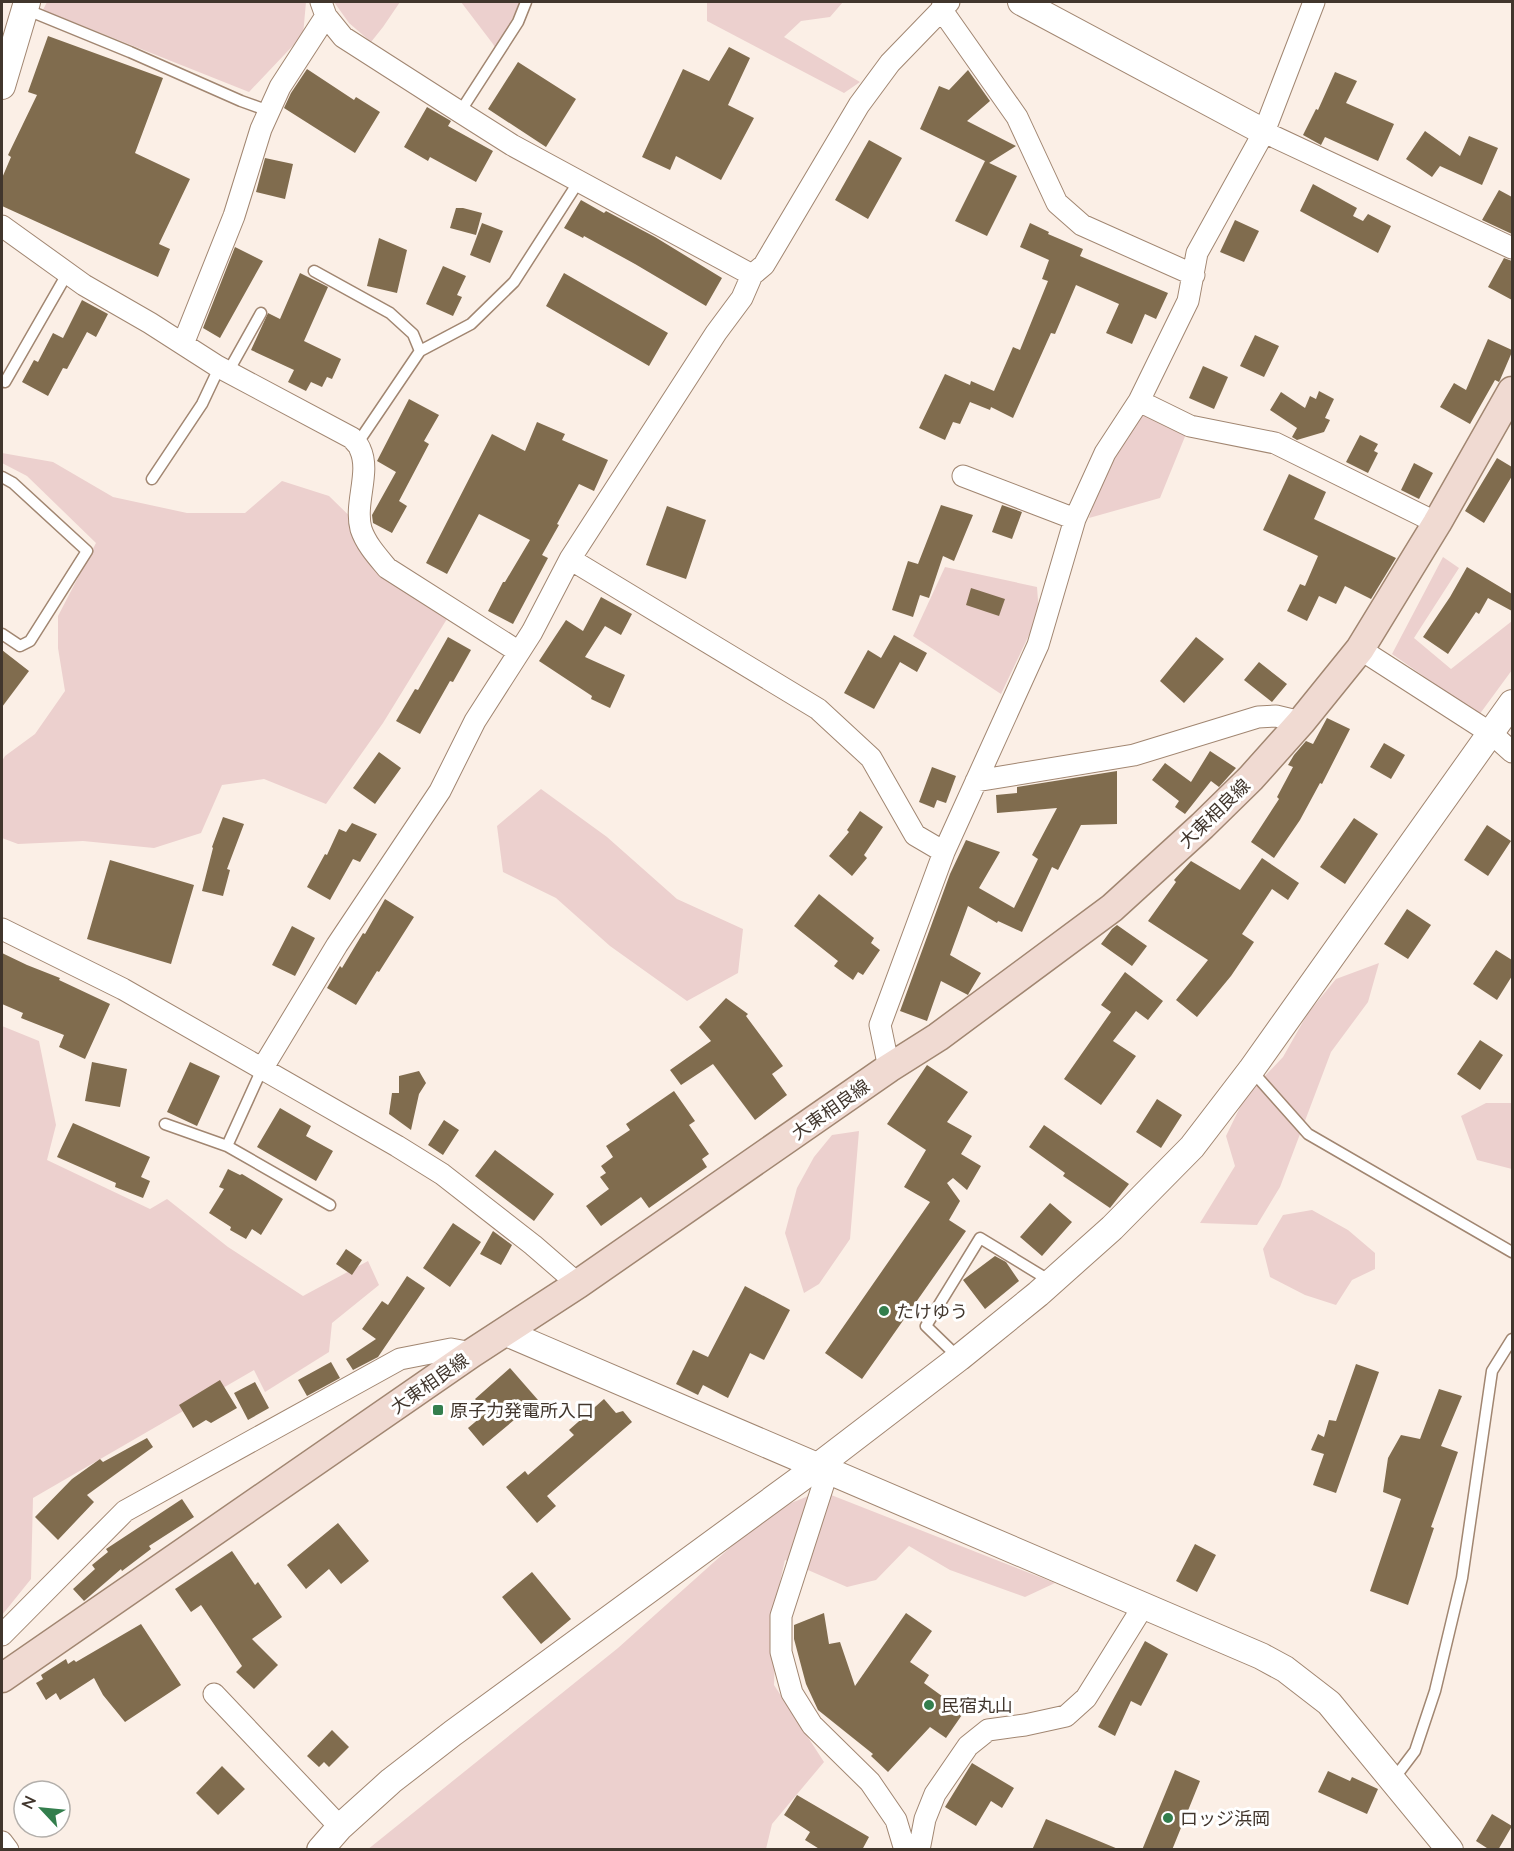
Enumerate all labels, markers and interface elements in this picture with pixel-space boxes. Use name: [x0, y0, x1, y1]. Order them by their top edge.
street label: 大東相良線: [1174, 774, 1254, 852]
street label: 大東相良線: [787, 1074, 873, 1144]
place label: たけゆう: [896, 1300, 968, 1322]
marker: たけゆう: [877, 1304, 891, 1318]
street label: 大東相良線: [386, 1348, 472, 1418]
place label: 原子力発電所入口: [450, 1399, 594, 1421]
marker: 原子力発電所入口: [431, 1403, 445, 1417]
place label: 民宿丸山: [941, 1694, 1013, 1716]
marker: 民宿丸山: [922, 1698, 936, 1712]
north arrow: [12, 1779, 72, 1839]
text: N: [17, 1793, 39, 1812]
place label: ロッジ浜岡: [1180, 1807, 1270, 1829]
marker: ロッジ浜岡: [1161, 1811, 1175, 1825]

